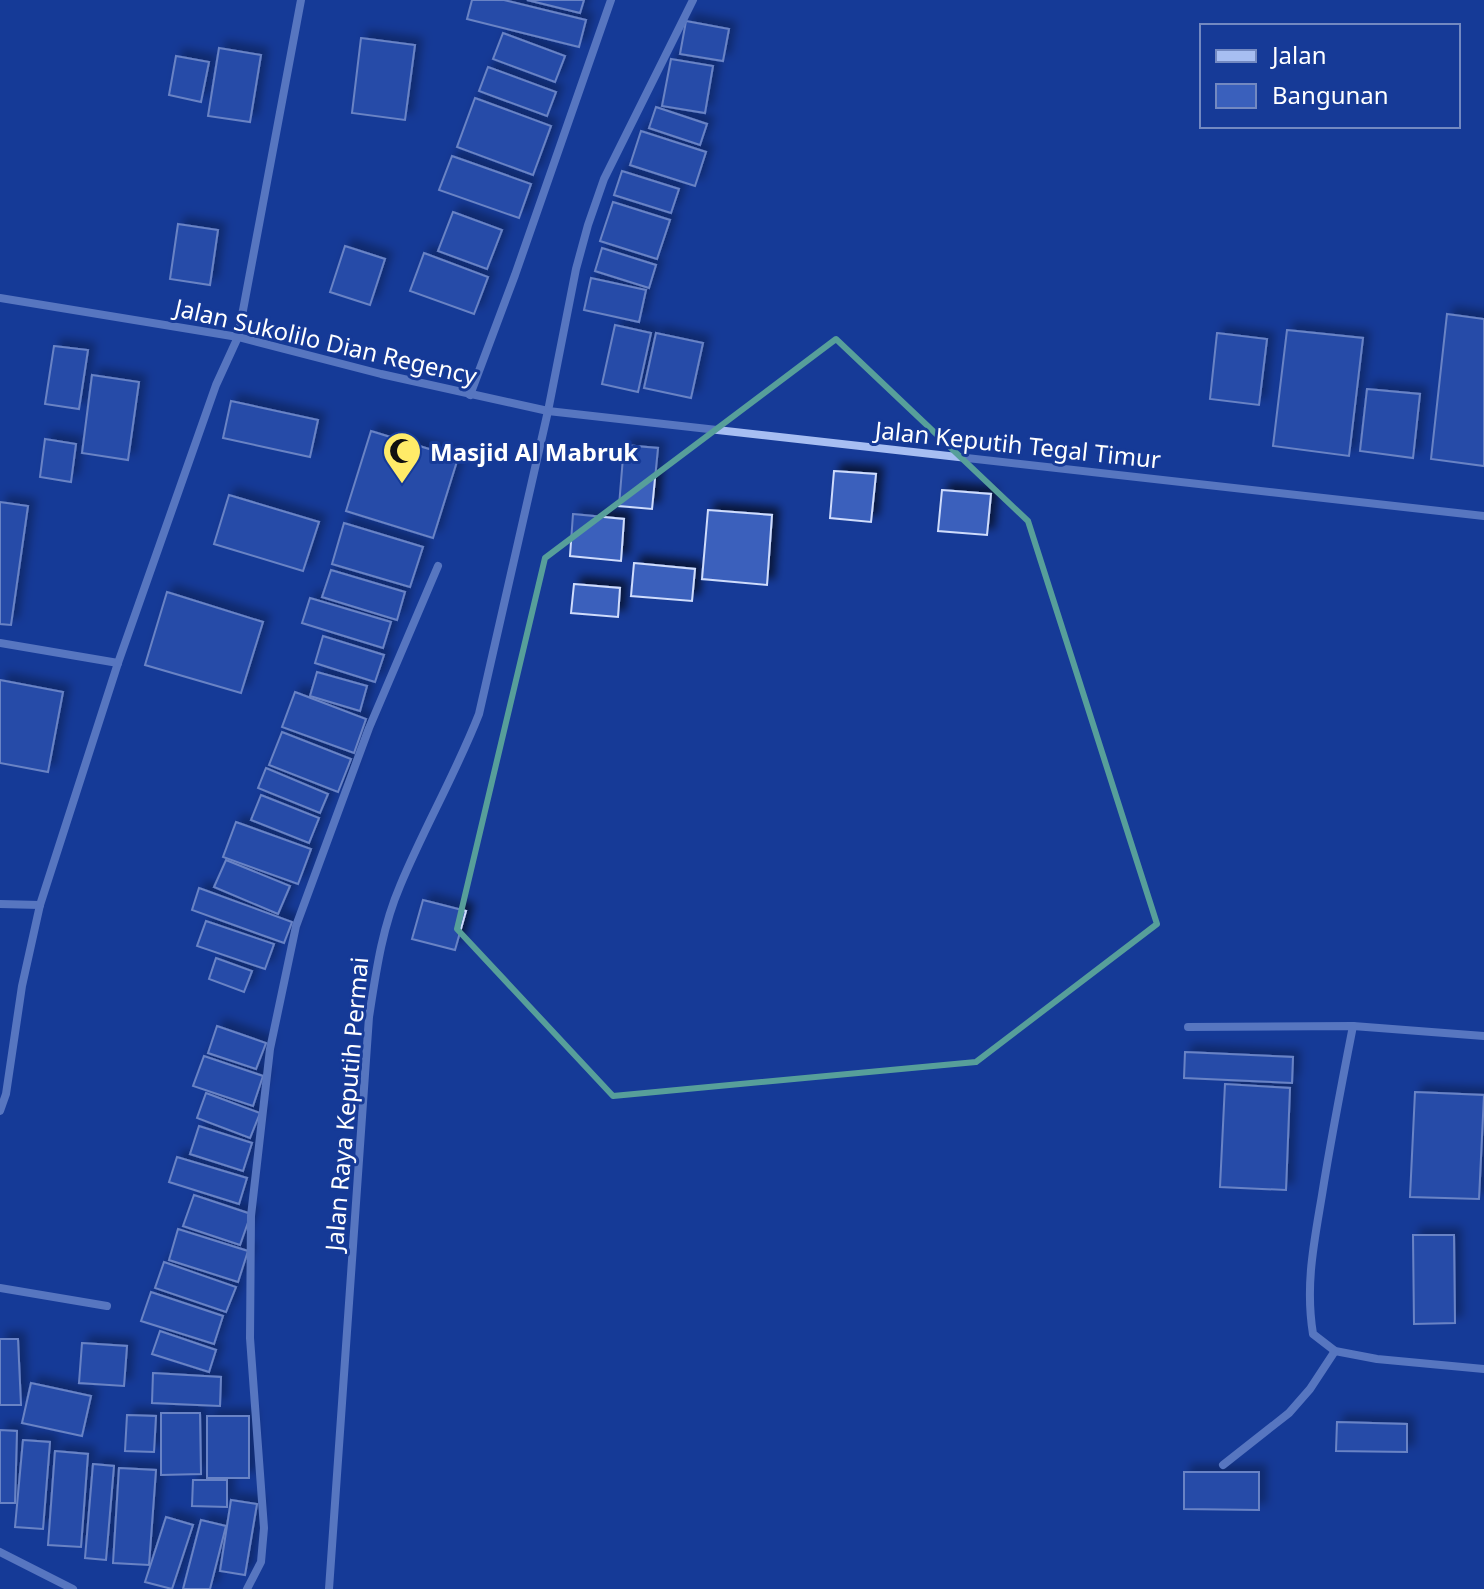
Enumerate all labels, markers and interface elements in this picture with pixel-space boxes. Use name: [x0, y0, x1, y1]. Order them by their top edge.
legend: [1200, 24, 1460, 128]
text: Jalan: [1270, 38, 1327, 71]
text: Bangunan: [1272, 78, 1389, 111]
street label: Jalan Sukolilo Dian Regency: [170, 290, 481, 392]
street label: Jalan Keputih Tegal Timur: [871, 412, 1163, 475]
mosque icon: Masjid Al Mabruk: [381, 430, 423, 485]
place label: Masjid Al Mabruk: [430, 435, 638, 468]
street label: Jalan Raya Keputih Permai: [317, 956, 375, 1254]

